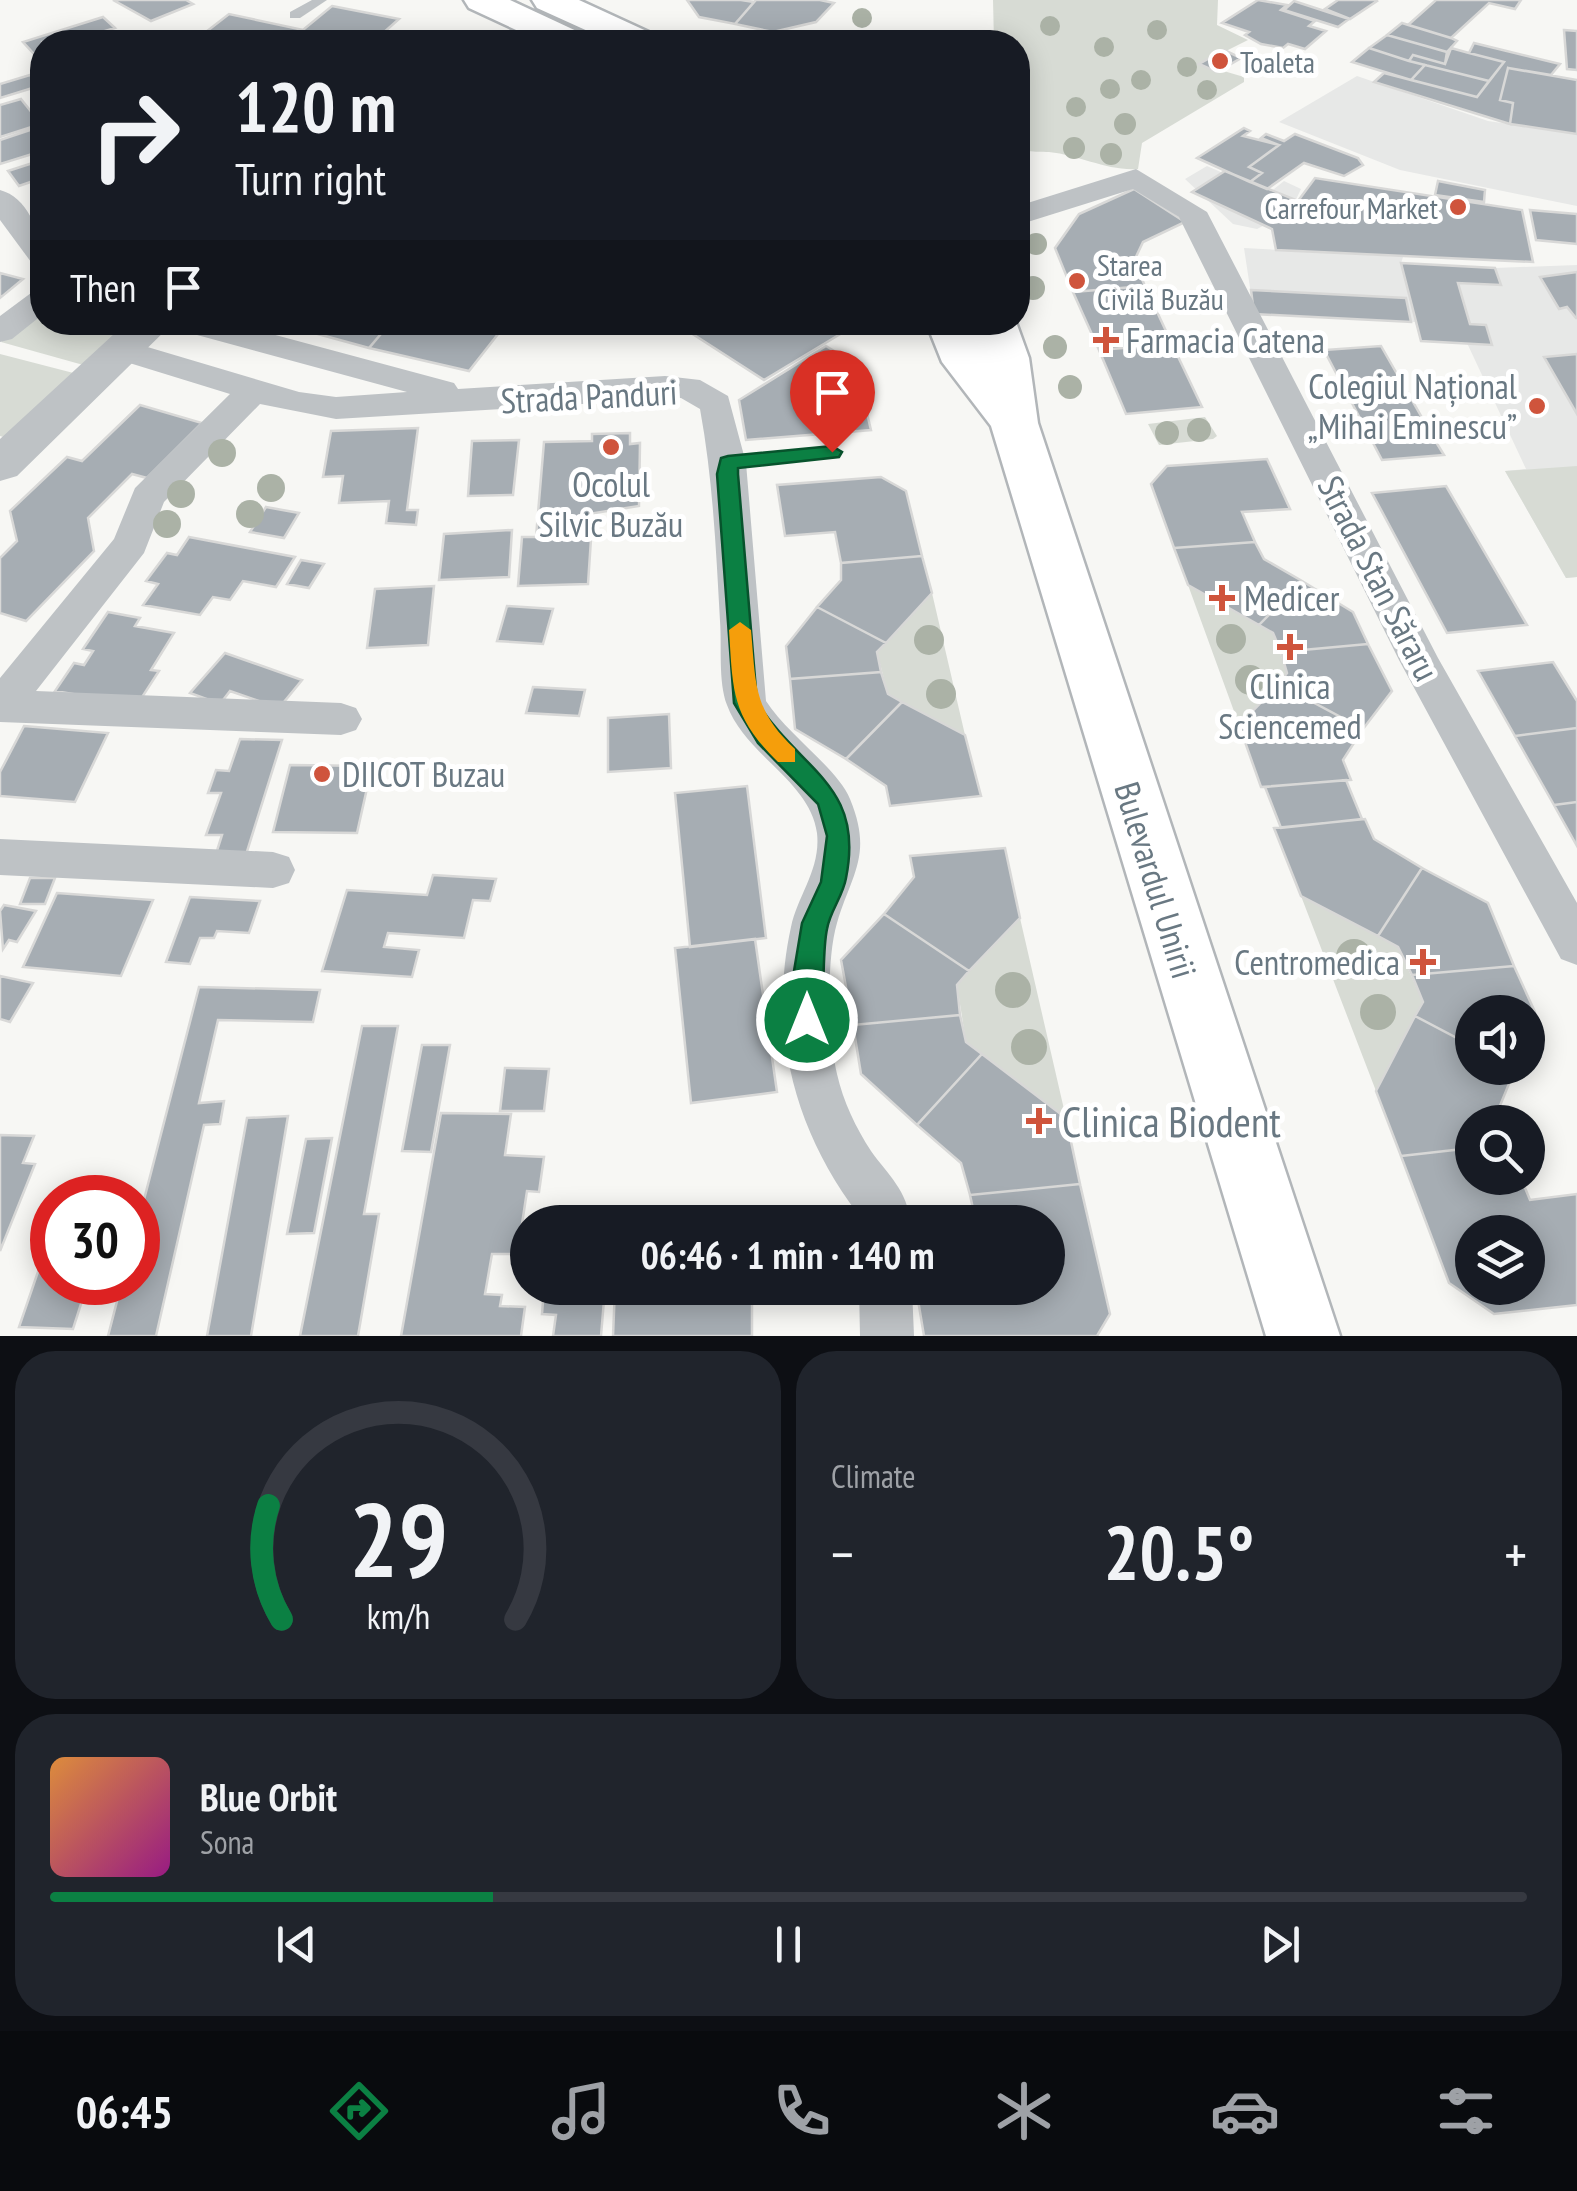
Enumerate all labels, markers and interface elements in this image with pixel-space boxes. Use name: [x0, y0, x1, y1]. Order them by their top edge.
place label: Toaleta: [1240, 42, 1315, 81]
marker: Toaleta: [1209, 50, 1231, 72]
text: 120 m: [235, 61, 396, 151]
icon: right: [70, 70, 200, 200]
text: Turn right: [235, 149, 386, 207]
place label: Carrefour Market: [1264, 188, 1439, 227]
marker: Carrefour Market: [1447, 196, 1469, 218]
place label: Starea Civilă Buzău: [1097, 245, 1224, 318]
icon: arrive: [156, 260, 211, 315]
text: Then: [70, 263, 136, 312]
marker: Starea Civilă Buzău: [1066, 270, 1088, 292]
place label: Farmacia Catena: [1126, 317, 1325, 363]
marker: Farmacia Catena: [1095, 329, 1117, 351]
pin: [790, 350, 875, 453]
place label: Colegiul Național „Mihai Eminescu”: [1308, 363, 1517, 449]
icon: arrive: [805, 365, 860, 420]
street label: Strada Panduri: [500, 368, 678, 424]
marker: Colegiul Național „Mihai Eminescu”: [1526, 395, 1548, 417]
marker: Ocolul Silvic Buzău: [600, 436, 622, 458]
place label: Ocolul Silvic Buzău: [539, 461, 683, 547]
street label: Strada Stan Săraru: [1308, 468, 1450, 688]
place label: Medicer: [1244, 575, 1340, 621]
marker: Medicer: [1209, 585, 1235, 611]
marker: Clinica Sciencemed: [1277, 634, 1303, 660]
place label: Clinica Sciencemed: [1218, 663, 1362, 749]
place label: DIICOT Buzau: [342, 751, 505, 797]
marker: DIICOT Buzau: [311, 763, 333, 785]
street label: Bulevardul Unirii: [1104, 776, 1208, 984]
place label: Centromedica: [1234, 939, 1400, 985]
marker: Centromedica: [1410, 949, 1436, 975]
position arrow: [755, 968, 859, 1072]
map controls: [1455, 995, 1545, 1305]
button: sound: [1455, 995, 1545, 1085]
place label: Clinica Biodent: [1062, 1094, 1281, 1149]
button: search: [1455, 1105, 1545, 1195]
marker: Clinica Biodent: [1026, 1108, 1052, 1134]
speed limit sign: 30: [30, 1175, 160, 1305]
button: layers: [1455, 1215, 1545, 1305]
text: 06:46 · 1 min · 140 m: [641, 1230, 934, 1279]
text: Climate: [831, 1455, 915, 1497]
text: 29: [348, 1471, 448, 1606]
text: 20.5°: [1104, 1504, 1254, 1601]
text: −: [831, 1518, 854, 1589]
text: +: [1504, 1518, 1527, 1589]
text: km/h: [366, 1593, 430, 1639]
text: Blue Orbit: [200, 1772, 337, 1821]
text: Sona: [200, 1821, 254, 1863]
icon: previous: [269, 1917, 324, 1972]
icon: pause: [761, 1917, 816, 1972]
icon: next: [1253, 1917, 1308, 1972]
icon: directions: [324, 2076, 394, 2146]
icon: music: [546, 2076, 616, 2146]
icon: phone: [767, 2076, 837, 2146]
icon: climate: [989, 2076, 1059, 2146]
icon: car: [1210, 2076, 1280, 2146]
icon: filters: [1431, 2076, 1501, 2146]
text: 06:45: [76, 2082, 173, 2140]

